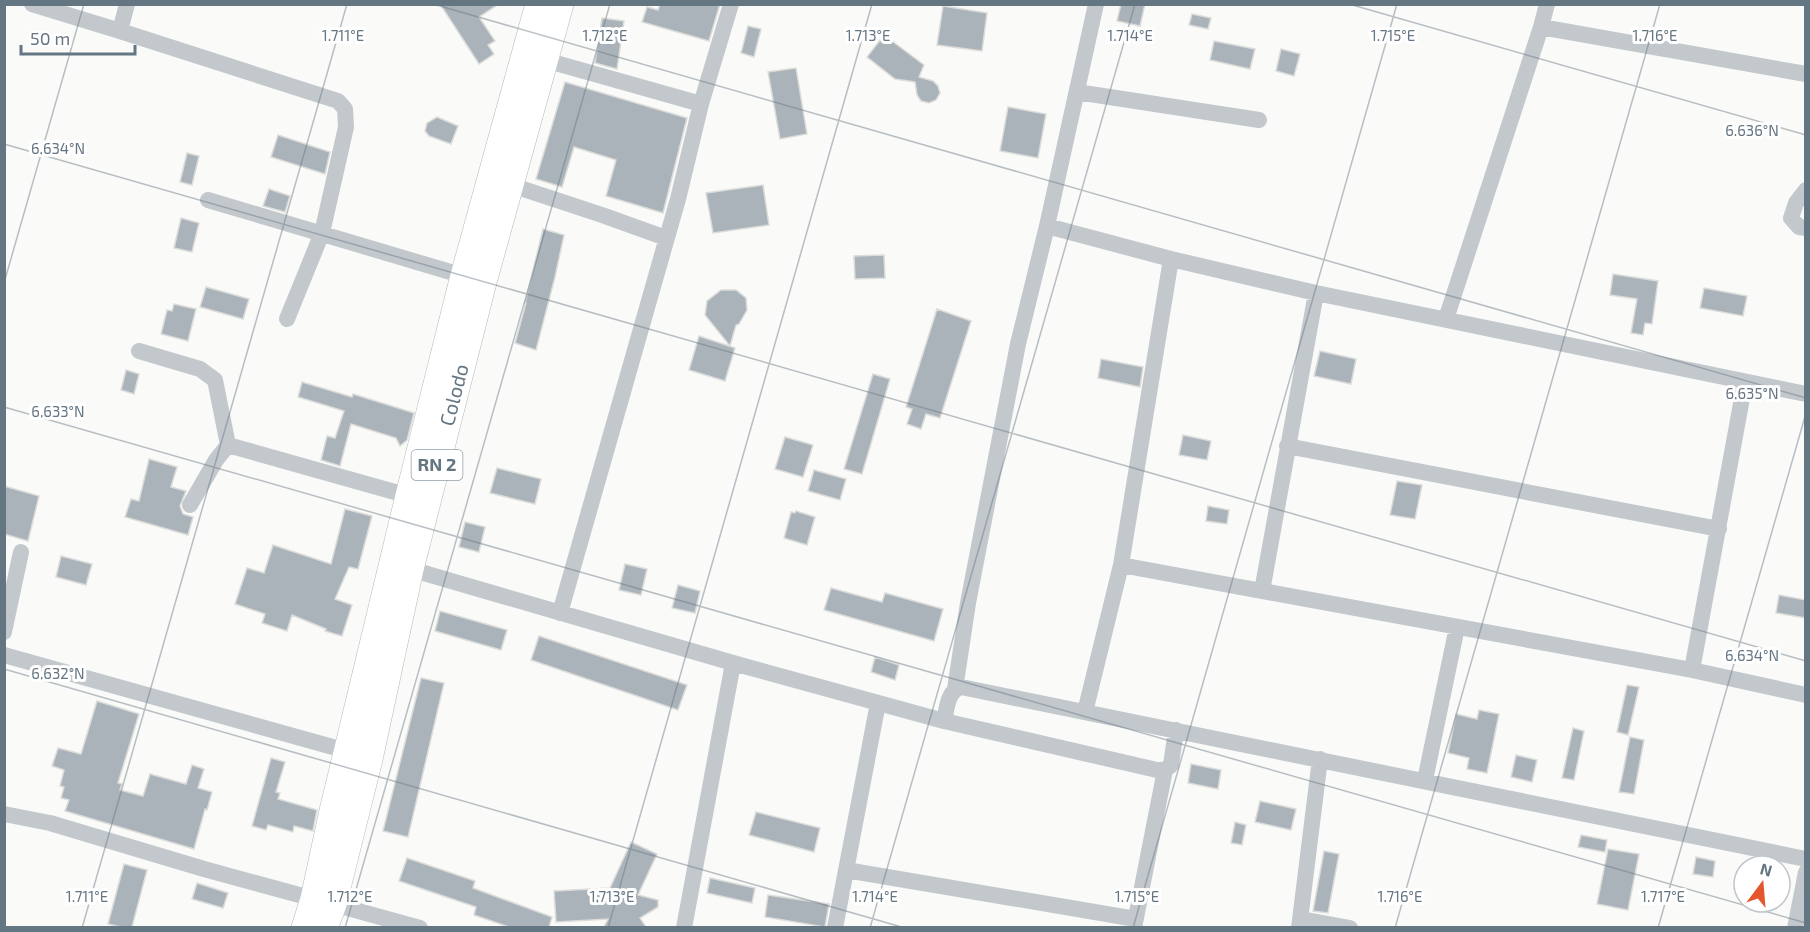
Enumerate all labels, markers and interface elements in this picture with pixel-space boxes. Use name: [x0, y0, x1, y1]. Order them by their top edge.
scale bar: [21, 18, 135, 56]
text: 1.711°E: [322, 26, 364, 44]
text: 1.712°E: [583, 26, 627, 44]
text: 1.713°E: [846, 26, 890, 44]
text: 1.714°E: [1107, 26, 1153, 44]
text: 1.715°E: [1371, 26, 1415, 44]
text: 1.716°E: [1633, 26, 1677, 44]
text: 50 m: [30, 27, 70, 49]
text: 6.636°N: [1725, 121, 1779, 139]
text: 6.634°N: [31, 139, 85, 157]
street label: Colodo: [434, 361, 473, 428]
text: 6.635°N: [1726, 384, 1779, 402]
text: 6.633°N: [31, 402, 85, 420]
road number: RN 2: [412, 450, 462, 480]
text: 6.634°N: [1725, 646, 1779, 664]
text: 6.632°N: [31, 664, 85, 682]
north arrow: [1732, 854, 1792, 914]
text: N: [1758, 858, 1774, 880]
text: 1.711°E: [66, 887, 108, 905]
text: 1.712°E: [328, 887, 372, 905]
text: 1.713°E: [590, 887, 634, 905]
text: 1.714°E: [852, 887, 898, 905]
text: 1.715°E: [1115, 887, 1159, 905]
text: 1.716°E: [1378, 887, 1422, 905]
text: 1.717°E: [1641, 887, 1685, 905]

